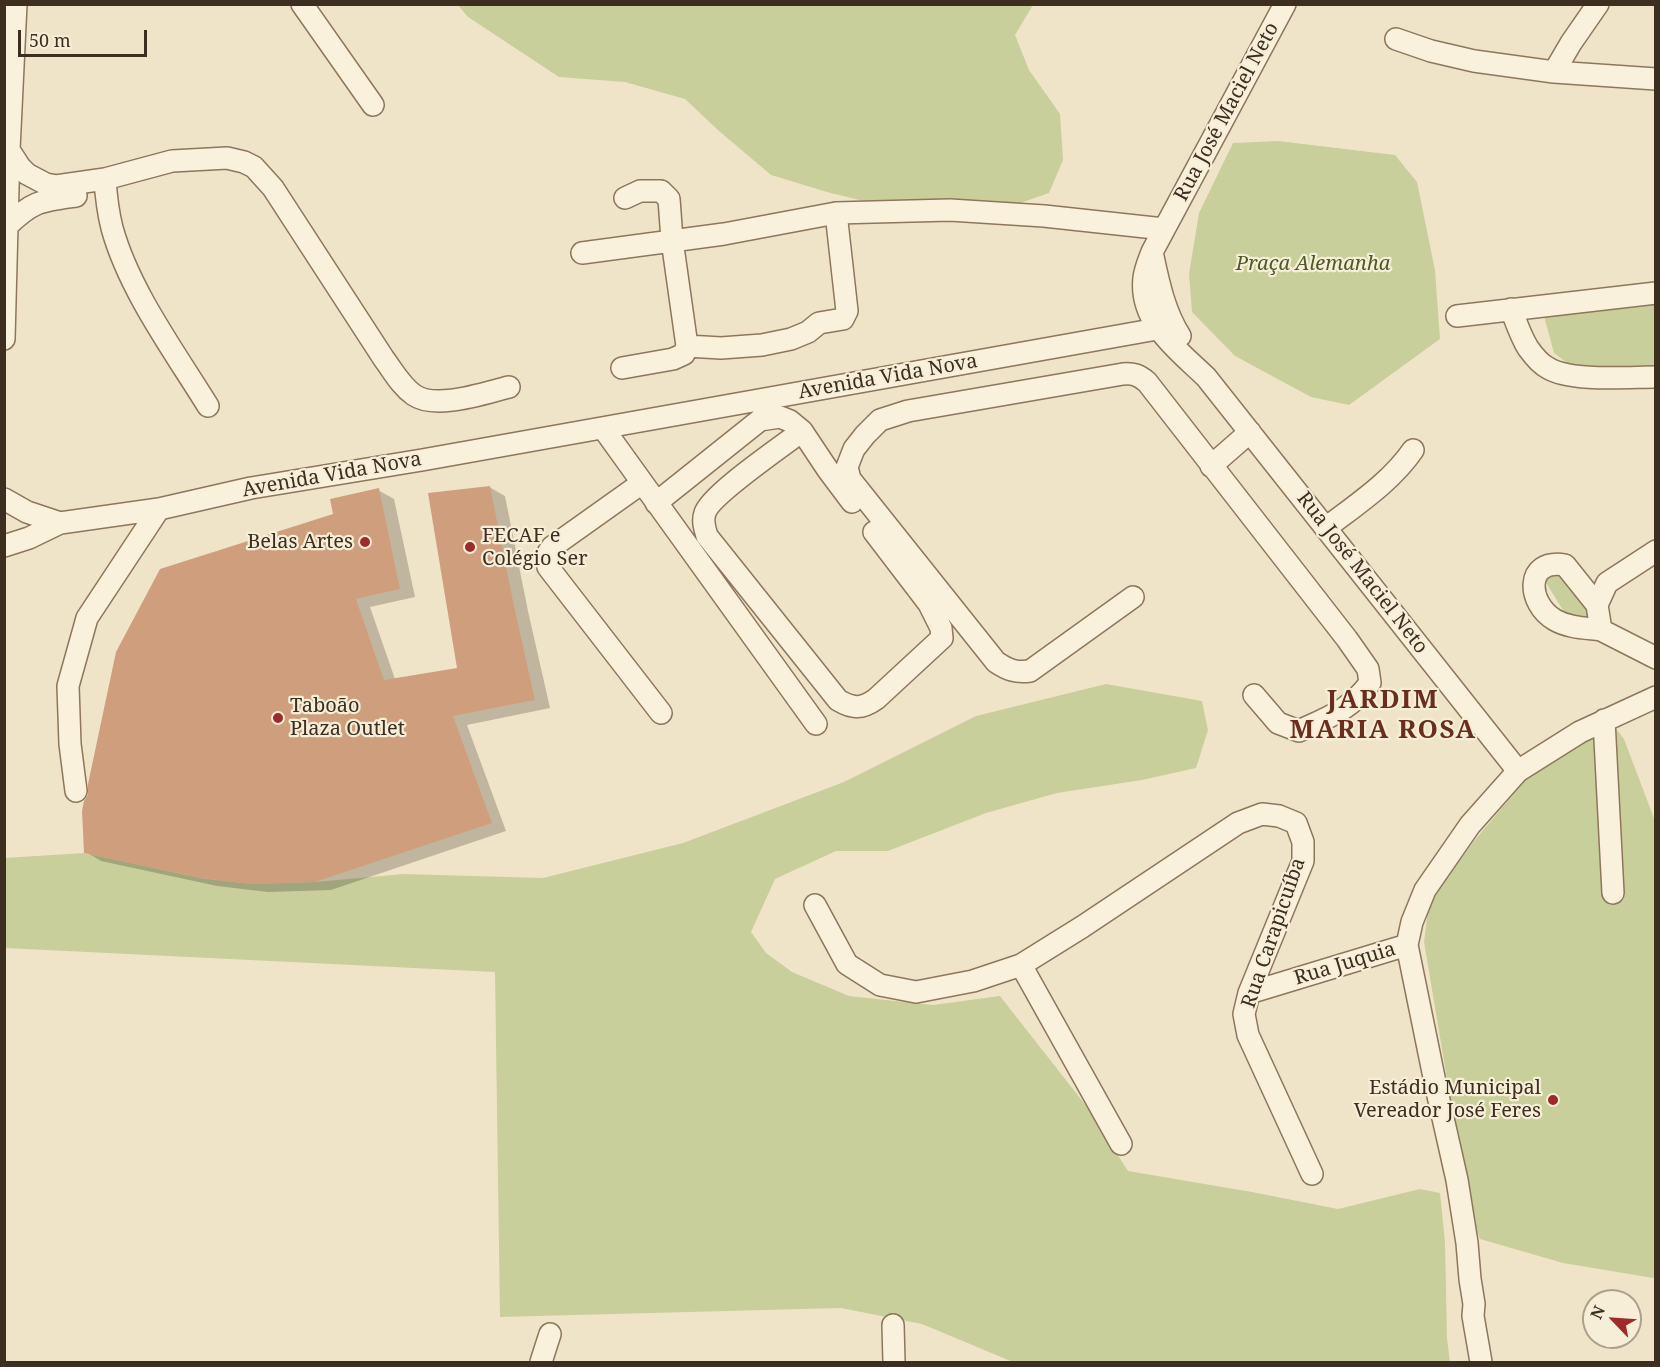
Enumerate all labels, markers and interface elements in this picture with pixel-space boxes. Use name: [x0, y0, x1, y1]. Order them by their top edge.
scale bar: [21, 18, 150, 56]
street label: Rua José Maciel Neto: [1170, 19, 1284, 205]
text: 50 m: [29, 28, 71, 52]
park label: Praça Alemanha: [1236, 252, 1390, 276]
street label: Avenida Vida Nova: [797, 349, 979, 405]
street label: Avenida Vida Nova: [241, 447, 423, 503]
street label: Rua José Maciel Neto: [1291, 487, 1433, 659]
place label: FECAF e Colégio Ser: [482, 524, 588, 571]
place label: Belas Artes: [247, 530, 353, 554]
marker: Belas Artes: [358, 535, 372, 549]
marker: FECAF e Colégio Ser: [463, 540, 477, 554]
district label: JARDIM MARIA ROSA: [1289, 685, 1477, 746]
place label: Taboão Plaza Outlet: [290, 694, 405, 741]
marker: Taboão Plaza Outlet: [271, 711, 285, 725]
street label: Rua Carapicuíba: [1237, 855, 1311, 1011]
street label: Rua Juquia: [1291, 937, 1399, 991]
place label: Estádio Municipal Vereador José Feres: [1354, 1076, 1541, 1123]
marker: Estádio Municipal Vereador José Feres: [1546, 1093, 1560, 1107]
north arrow: [1582, 1289, 1642, 1349]
text: N: [1585, 1302, 1610, 1323]

